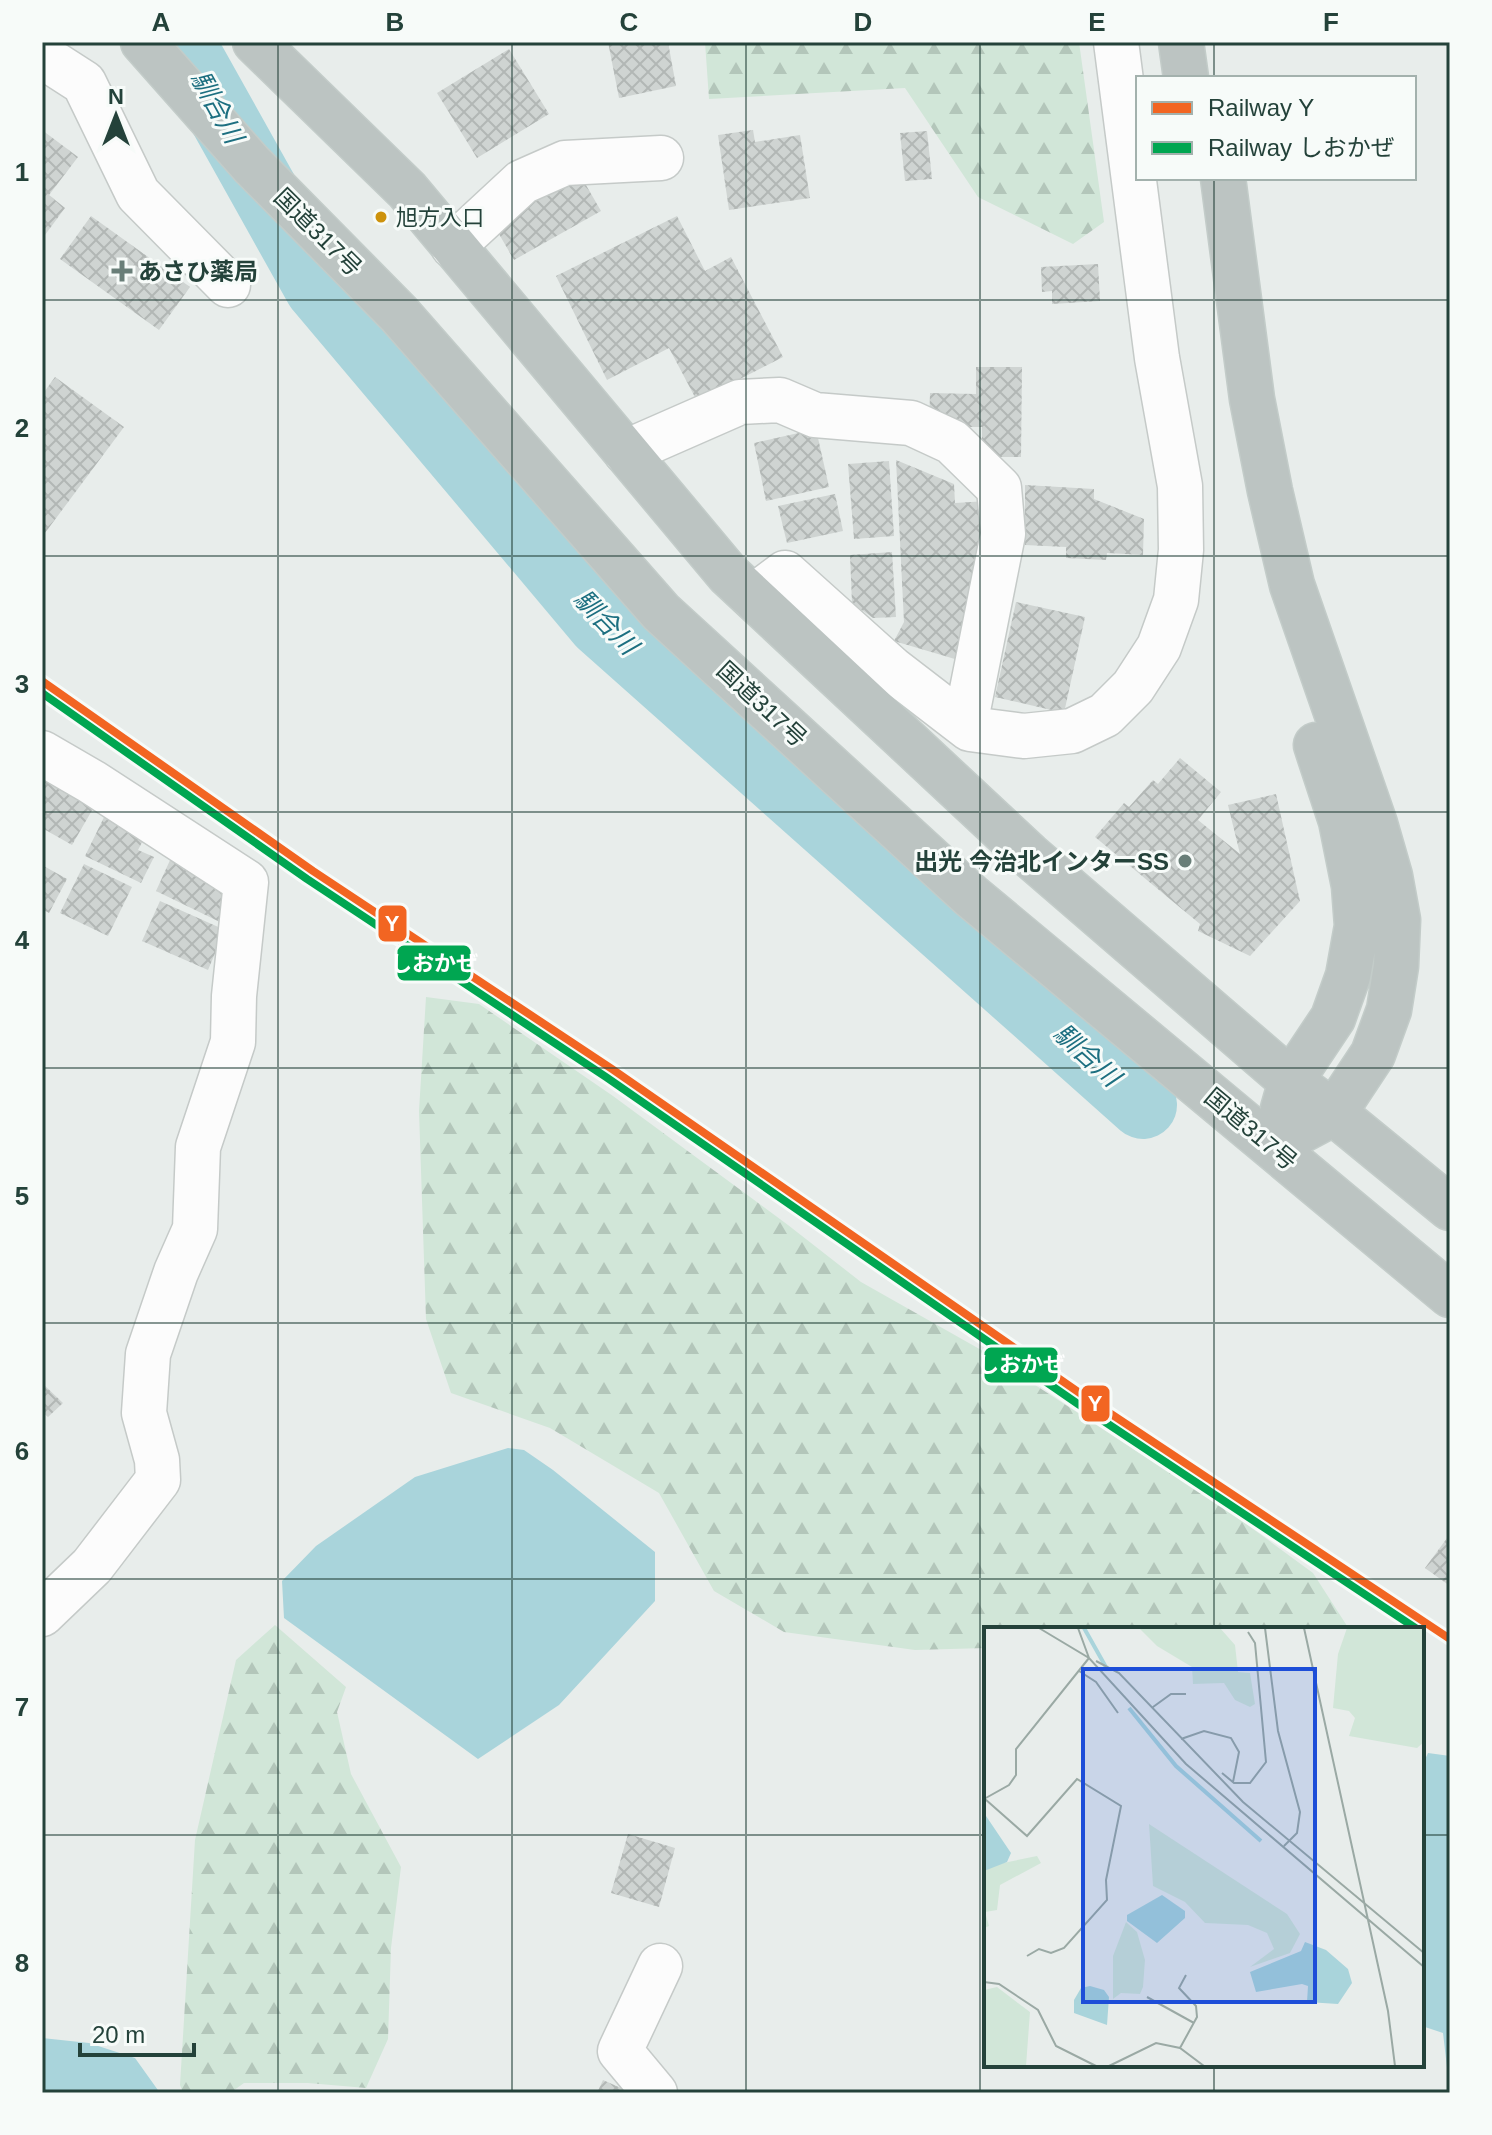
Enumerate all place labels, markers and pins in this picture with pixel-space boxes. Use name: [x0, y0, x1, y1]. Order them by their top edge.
place label: 旭方入口: [396, 205, 484, 230]
marker: 旭方入口: [373, 209, 389, 225]
place label: あさひ薬局: [138, 258, 258, 285]
marker: あさひ薬局: [113, 262, 131, 280]
place label: 出光 今治北インターSS: [914, 848, 1169, 875]
marker: 出光 今治北インターSS: [1176, 852, 1194, 870]

